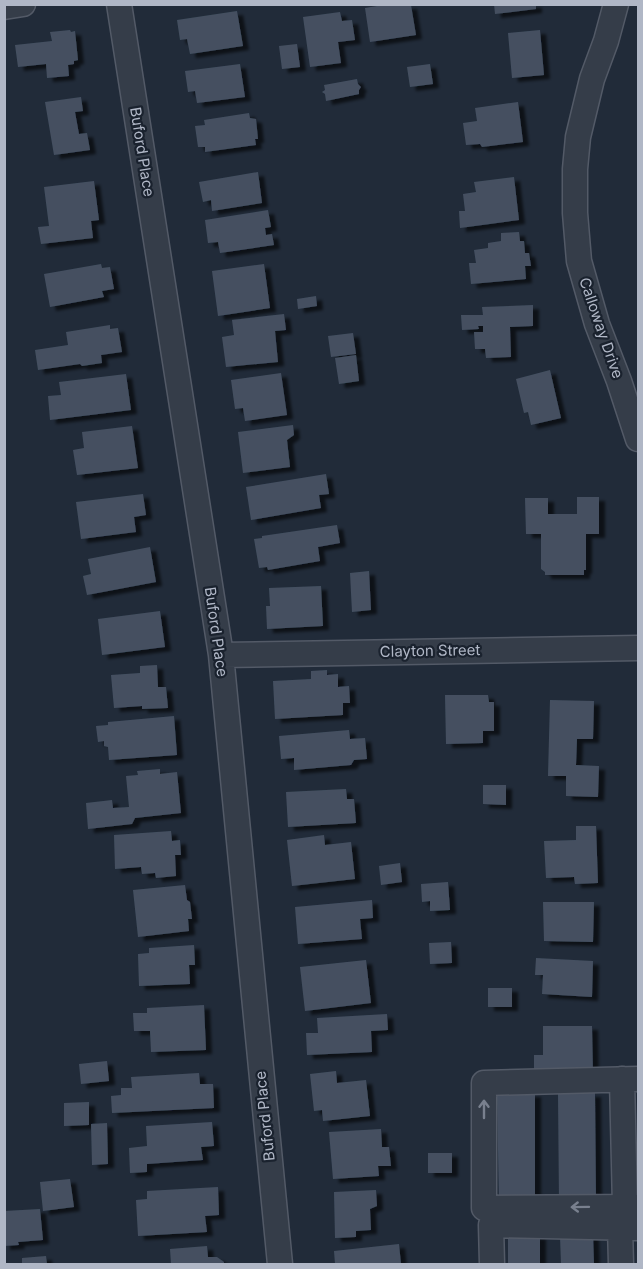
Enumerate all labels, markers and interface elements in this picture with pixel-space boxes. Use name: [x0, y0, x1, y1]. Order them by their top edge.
street label: Buford Place: [126, 106, 159, 198]
street label: Calloway Drive: [575, 275, 628, 381]
street label: Buford Place: [201, 586, 232, 678]
street label: Clayton Street: [380, 640, 481, 661]
street label: Buford Place: [250, 1070, 279, 1162]
one-way arrow: [478, 1100, 490, 1120]
one-way arrow: [571, 1201, 591, 1213]

